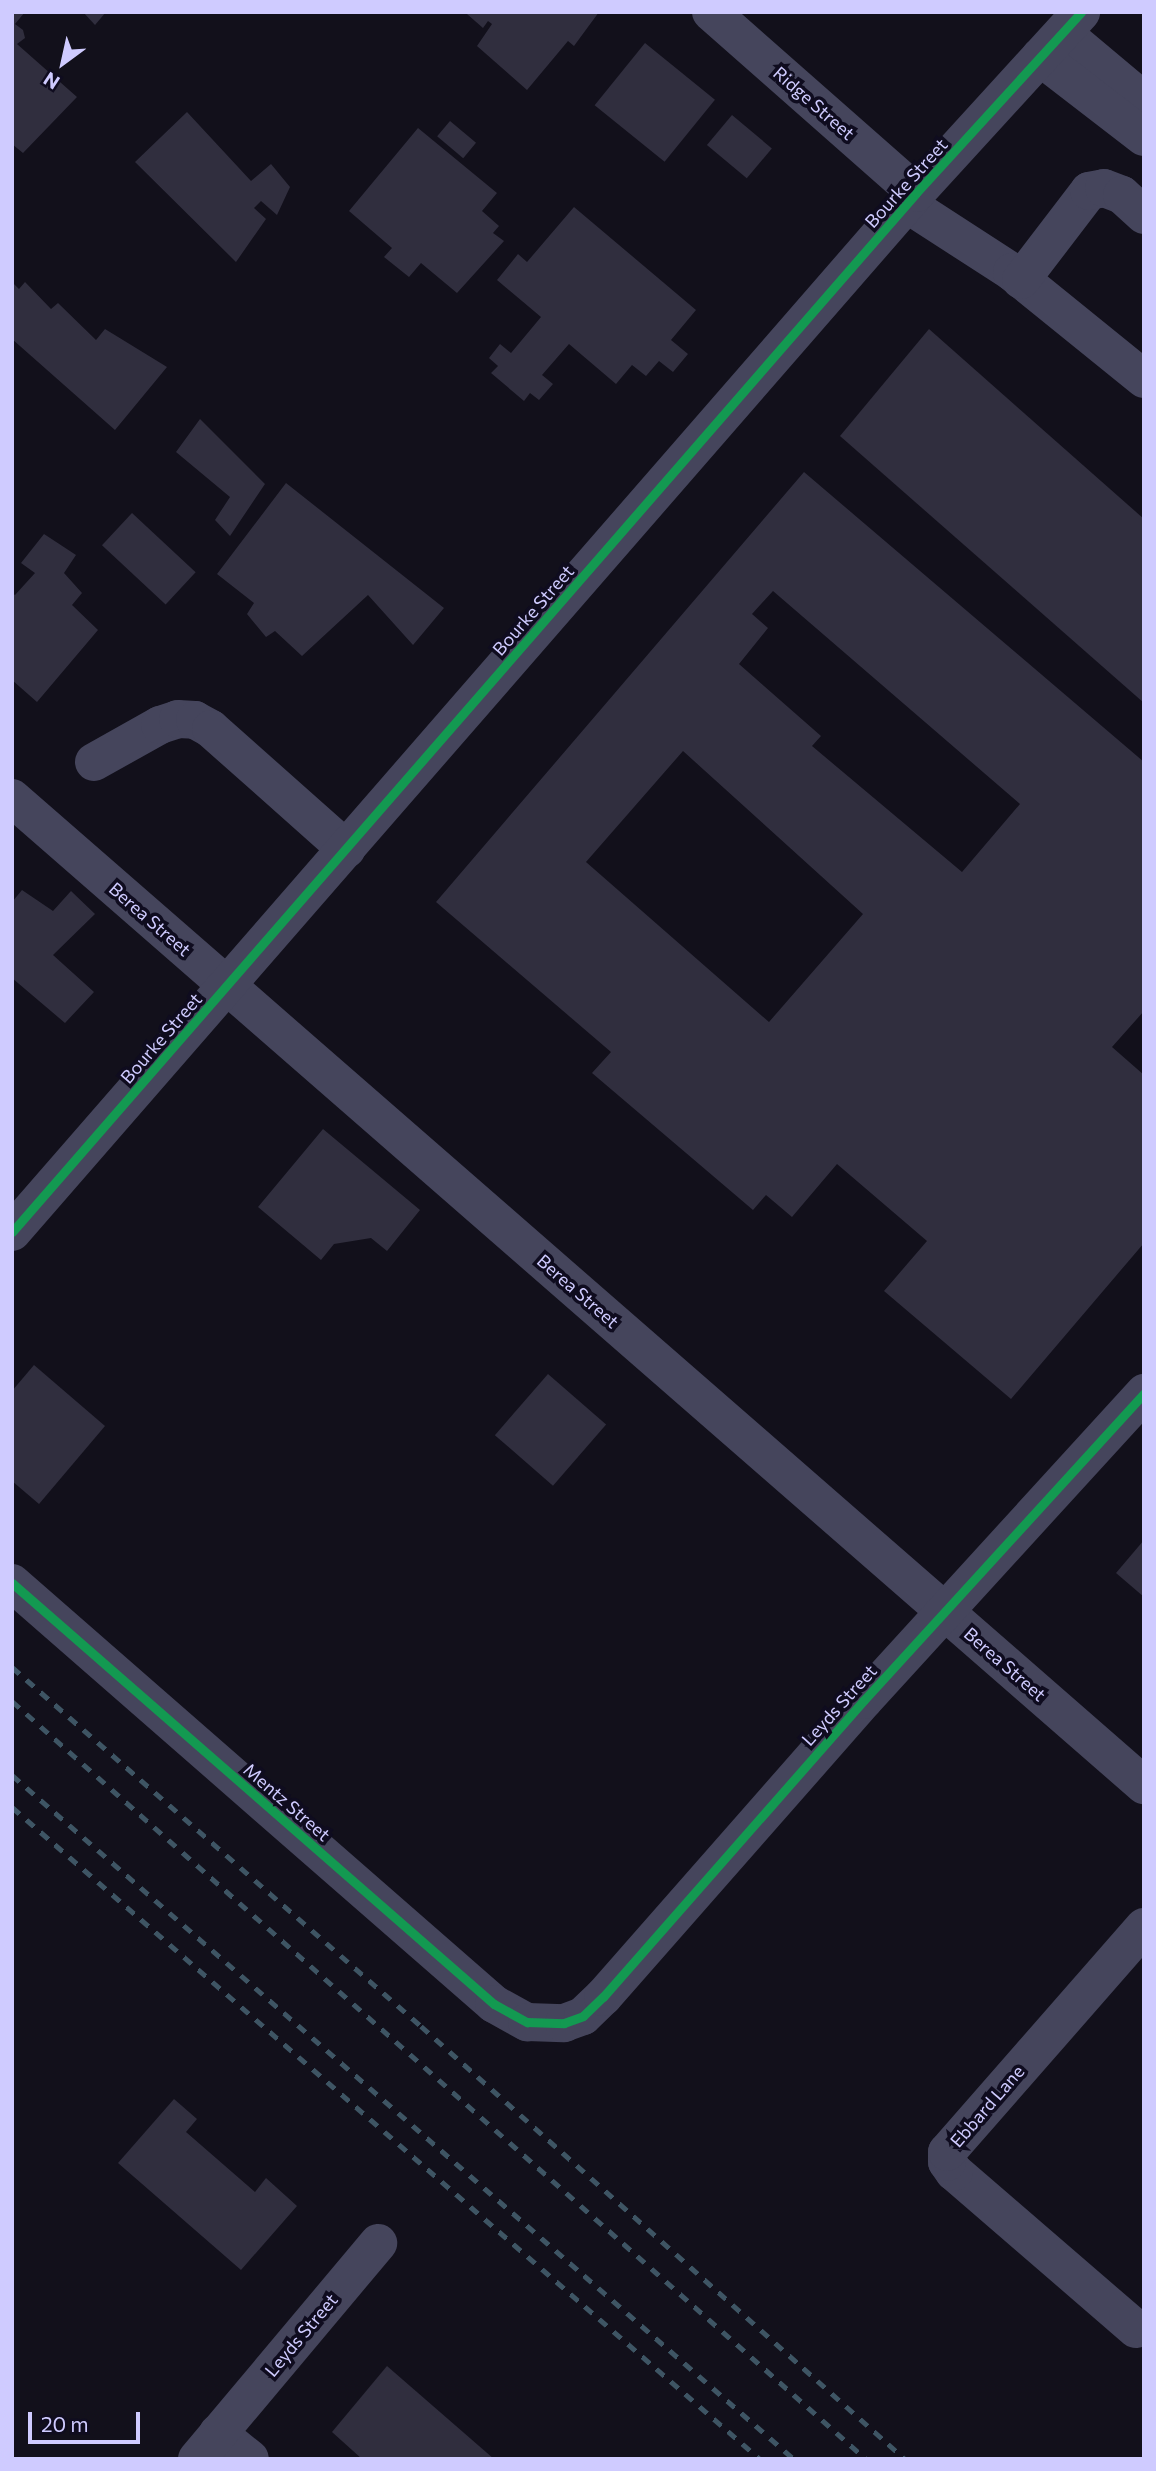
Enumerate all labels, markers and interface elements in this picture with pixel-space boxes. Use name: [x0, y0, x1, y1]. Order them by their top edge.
north arrow: [28, 28, 98, 98]
street label: Ridge Street: [769, 62, 859, 144]
text: N: [39, 68, 64, 95]
street label: Bourke Street: [860, 134, 952, 232]
street label: Bourke Street: [488, 560, 578, 660]
street label: Berea Street: [105, 878, 195, 960]
street label: Bourke Street: [116, 988, 206, 1088]
street label: Berea Street: [533, 1250, 623, 1332]
street label: Berea Street: [960, 1623, 1050, 1705]
street label: Leyds Street: [797, 1660, 881, 1750]
street label: Mentz Street: [239, 1759, 335, 1845]
street label: Ebbard Lane: [946, 2061, 1028, 2151]
street label: Leyds Street: [260, 2289, 342, 2381]
scale bar: [32, 2398, 144, 2442]
text: 20 m: [41, 2411, 89, 2436]

